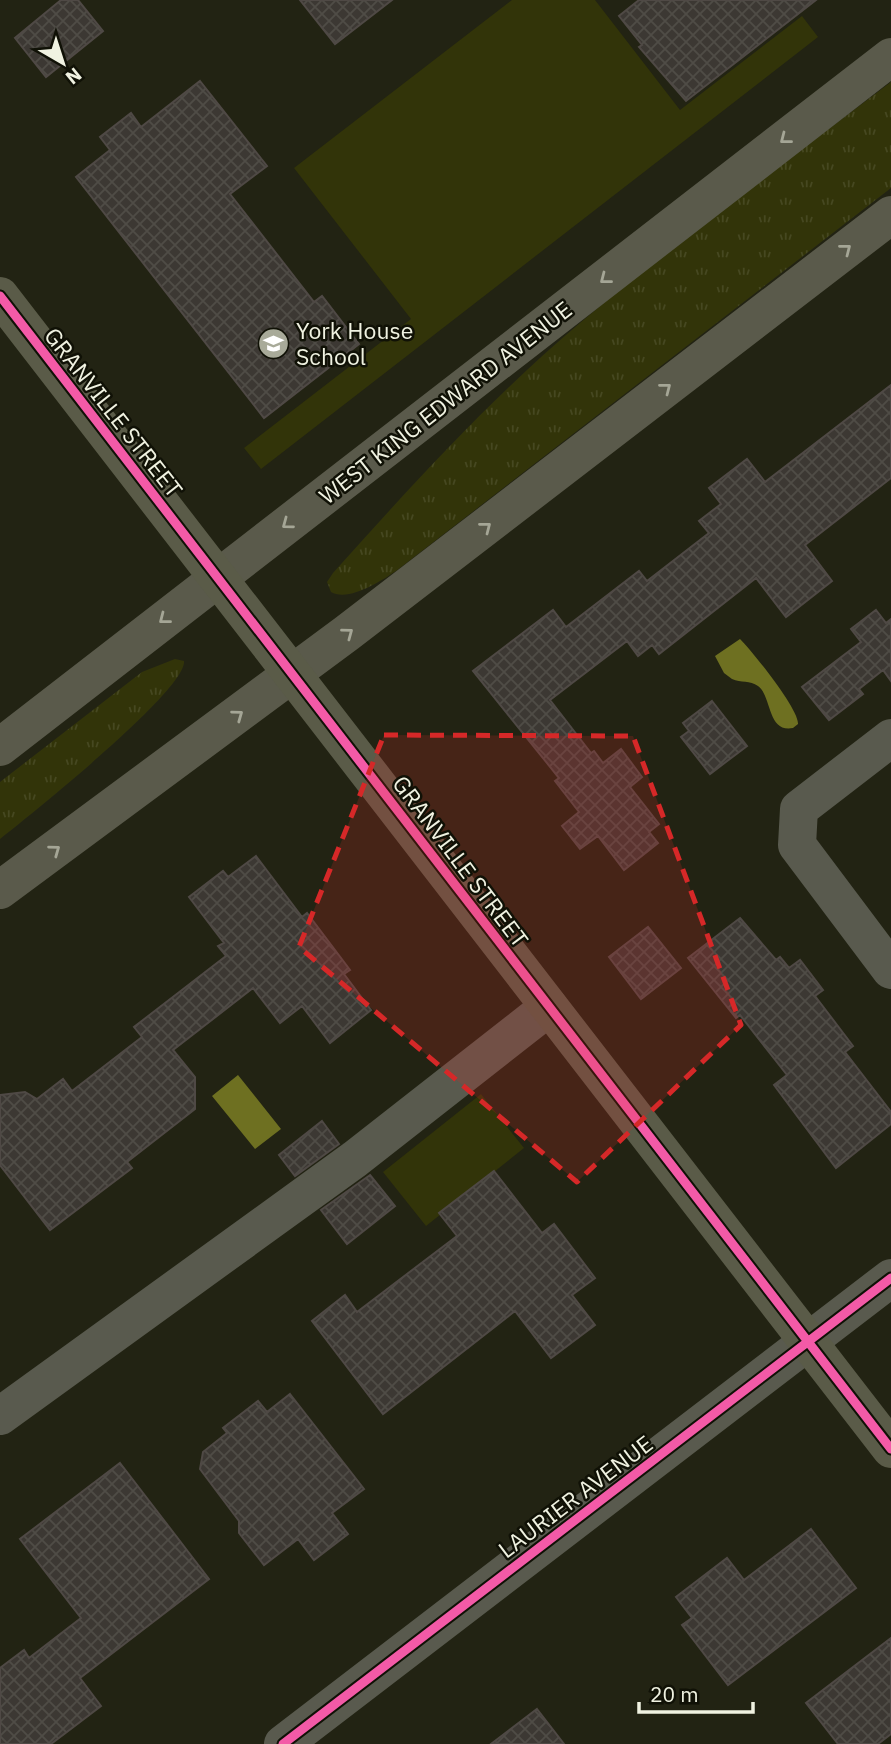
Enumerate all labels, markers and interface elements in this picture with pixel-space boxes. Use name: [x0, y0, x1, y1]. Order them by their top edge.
north arrow: [28, 28, 98, 98]
text: N: [61, 63, 87, 90]
one-way arrow: [781, 131, 793, 144]
one-way arrow: [839, 245, 851, 258]
one-way arrow: [601, 270, 613, 283]
street label: WEST KING EDWARD AVENUE: [312, 294, 578, 510]
place label: York House School: [296, 315, 413, 371]
street label: GRANVILLE STREET: [38, 321, 190, 503]
school or university icon: York House School: [256, 326, 290, 360]
one-way arrow: [658, 384, 671, 397]
one-way arrow: [282, 515, 294, 528]
one-way arrow: [478, 522, 490, 535]
one-way arrow: [160, 611, 172, 624]
one-way arrow: [340, 628, 353, 641]
one-way arrow: [230, 711, 243, 723]
street label: GRANVILLE STREET: [387, 769, 535, 953]
one-way arrow: [47, 846, 60, 858]
street label: LAURIER AVENUE: [492, 1428, 658, 1564]
scale bar: [639, 1670, 753, 1714]
text: 20 m: [650, 1680, 699, 1708]

